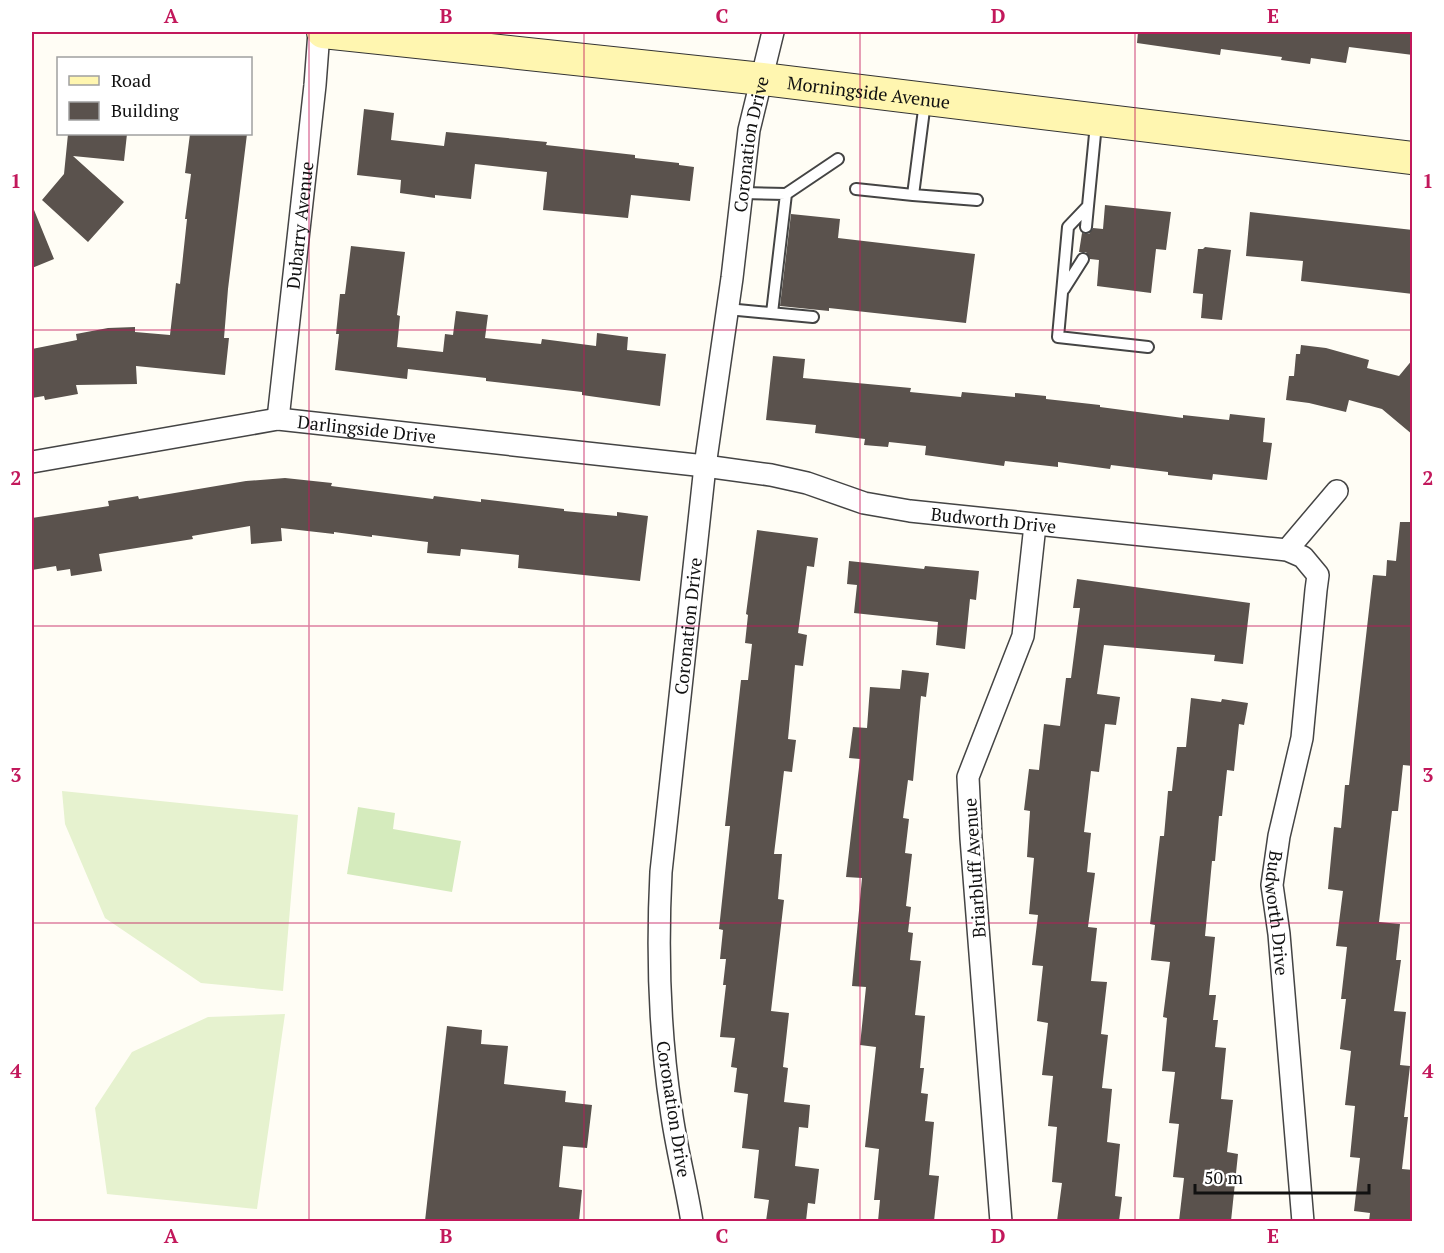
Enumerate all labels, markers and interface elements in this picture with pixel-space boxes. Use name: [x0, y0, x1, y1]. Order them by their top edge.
text: A: [164, 2, 179, 29]
text: B: [440, 2, 453, 29]
text: C: [715, 2, 729, 29]
text: D: [991, 2, 1005, 29]
text: E: [1267, 2, 1279, 29]
legend: [57, 57, 252, 135]
text: Road: [111, 68, 151, 92]
street label: Morningside Avenue: [786, 70, 952, 114]
street label: Coronation Drive: [728, 74, 774, 214]
text: Building: [111, 98, 179, 122]
street label: Dubarry Avenue: [280, 160, 318, 290]
text: 1: [10, 167, 22, 194]
text: 1: [1422, 167, 1434, 194]
street label: Darlingside Drive: [296, 409, 437, 448]
text: 2: [10, 464, 22, 491]
text: 2: [1422, 464, 1434, 491]
street label: Budworth Drive: [930, 501, 1057, 538]
street label: Coronation Drive: [668, 556, 707, 696]
text: 3: [10, 761, 22, 788]
text: 3: [1422, 761, 1434, 788]
street label: Briarbluff Avenue: [957, 797, 991, 939]
street label: Budworth Drive: [1260, 849, 1294, 977]
street label: Coronation Drive: [651, 1039, 697, 1179]
text: 4: [10, 1057, 22, 1084]
text: 4: [1422, 1057, 1434, 1084]
scale bar: [1195, 1157, 1369, 1195]
text: 50 m: [1204, 1165, 1244, 1189]
text: A: [164, 1222, 179, 1249]
text: B: [440, 1222, 453, 1249]
text: C: [715, 1222, 729, 1249]
text: D: [991, 1222, 1005, 1249]
text: E: [1267, 1222, 1279, 1249]

